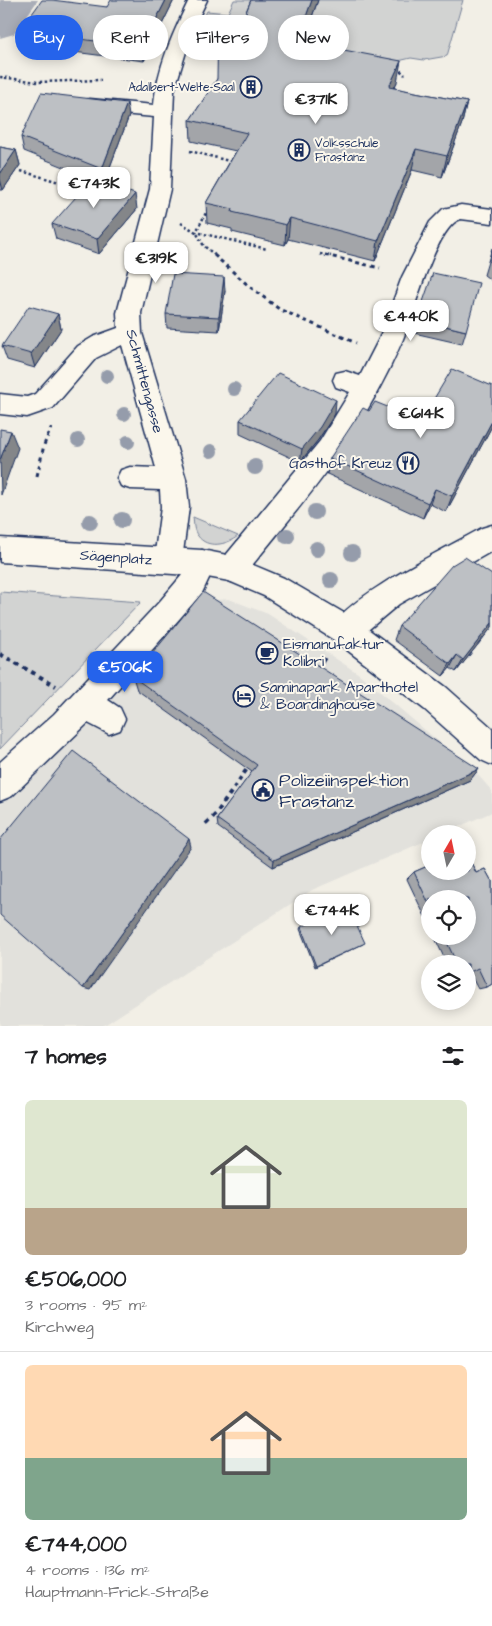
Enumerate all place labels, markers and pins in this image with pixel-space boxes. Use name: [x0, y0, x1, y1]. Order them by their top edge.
building icon: Adalbert-Welte-Saal: [239, 75, 263, 99]
place label: Adalbert-Welte-Saal: [128, 79, 235, 96]
pin: €371K: [281, 82, 351, 125]
place label: Volksschule Frastanz: [315, 135, 379, 166]
building icon: Volksschule Frastanz: [287, 138, 311, 162]
pin: €743K: [59, 166, 129, 209]
pin: €319K: [121, 242, 191, 284]
pin: €440K: [376, 300, 446, 342]
pin: €614K: [386, 396, 456, 439]
restaurant icon: Gasthof Kreuz: [396, 451, 420, 475]
place label: Gasthof Kreuz: [289, 453, 393, 474]
place label: Eismanufaktur Kolibri: [283, 634, 384, 672]
cafe icon: Eismanufaktur Kolibri: [255, 641, 279, 665]
pin: €506K: [90, 650, 160, 693]
place label: Saminapark Aparthotel & Boardinghouse: [260, 677, 418, 716]
hotel icon: Saminapark Aparthotel & Boardinghouse: [232, 684, 256, 708]
place label: Polizeiinspektion Frastanz: [279, 768, 408, 814]
public building icon: Polizeiinspektion Frastanz: [251, 778, 275, 802]
pin: €744K: [297, 894, 367, 936]

